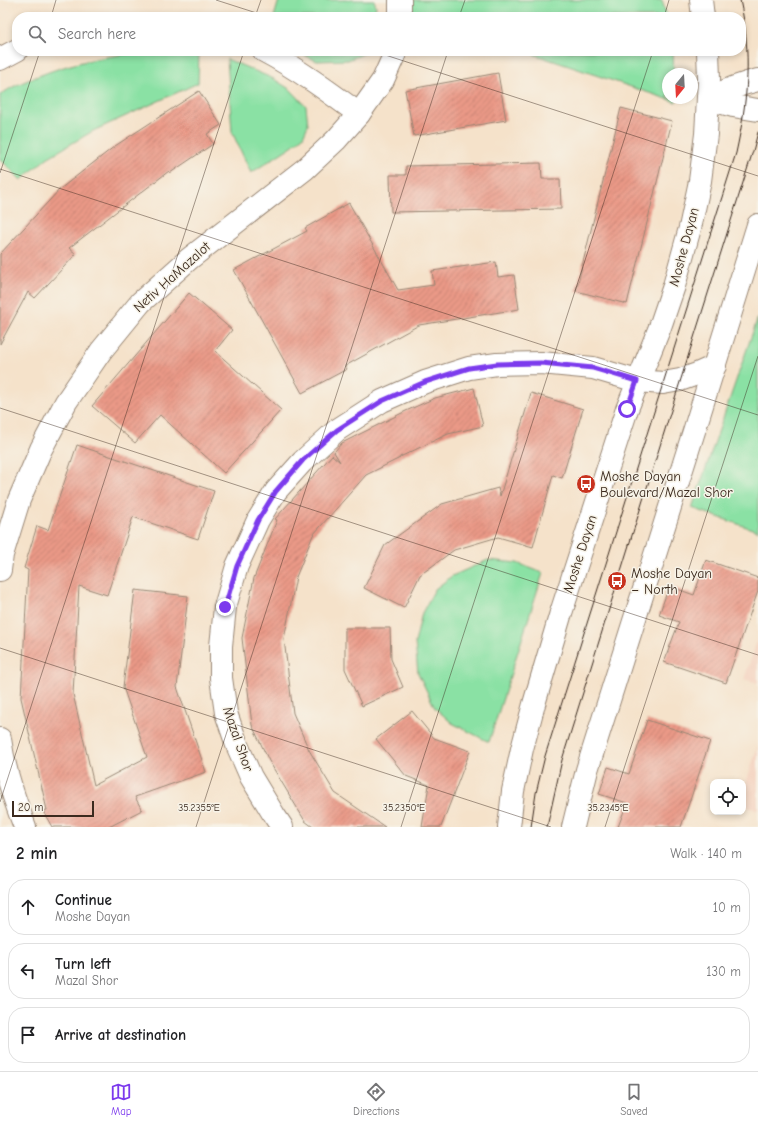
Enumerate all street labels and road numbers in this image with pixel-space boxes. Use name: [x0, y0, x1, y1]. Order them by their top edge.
street label: Moshe Dayan: [665, 206, 703, 288]
street label: Netiv HaMazalot: [130, 237, 215, 316]
street label: Moshe Dayan: [559, 513, 601, 595]
street label: Mazal Shor: [219, 704, 257, 774]

